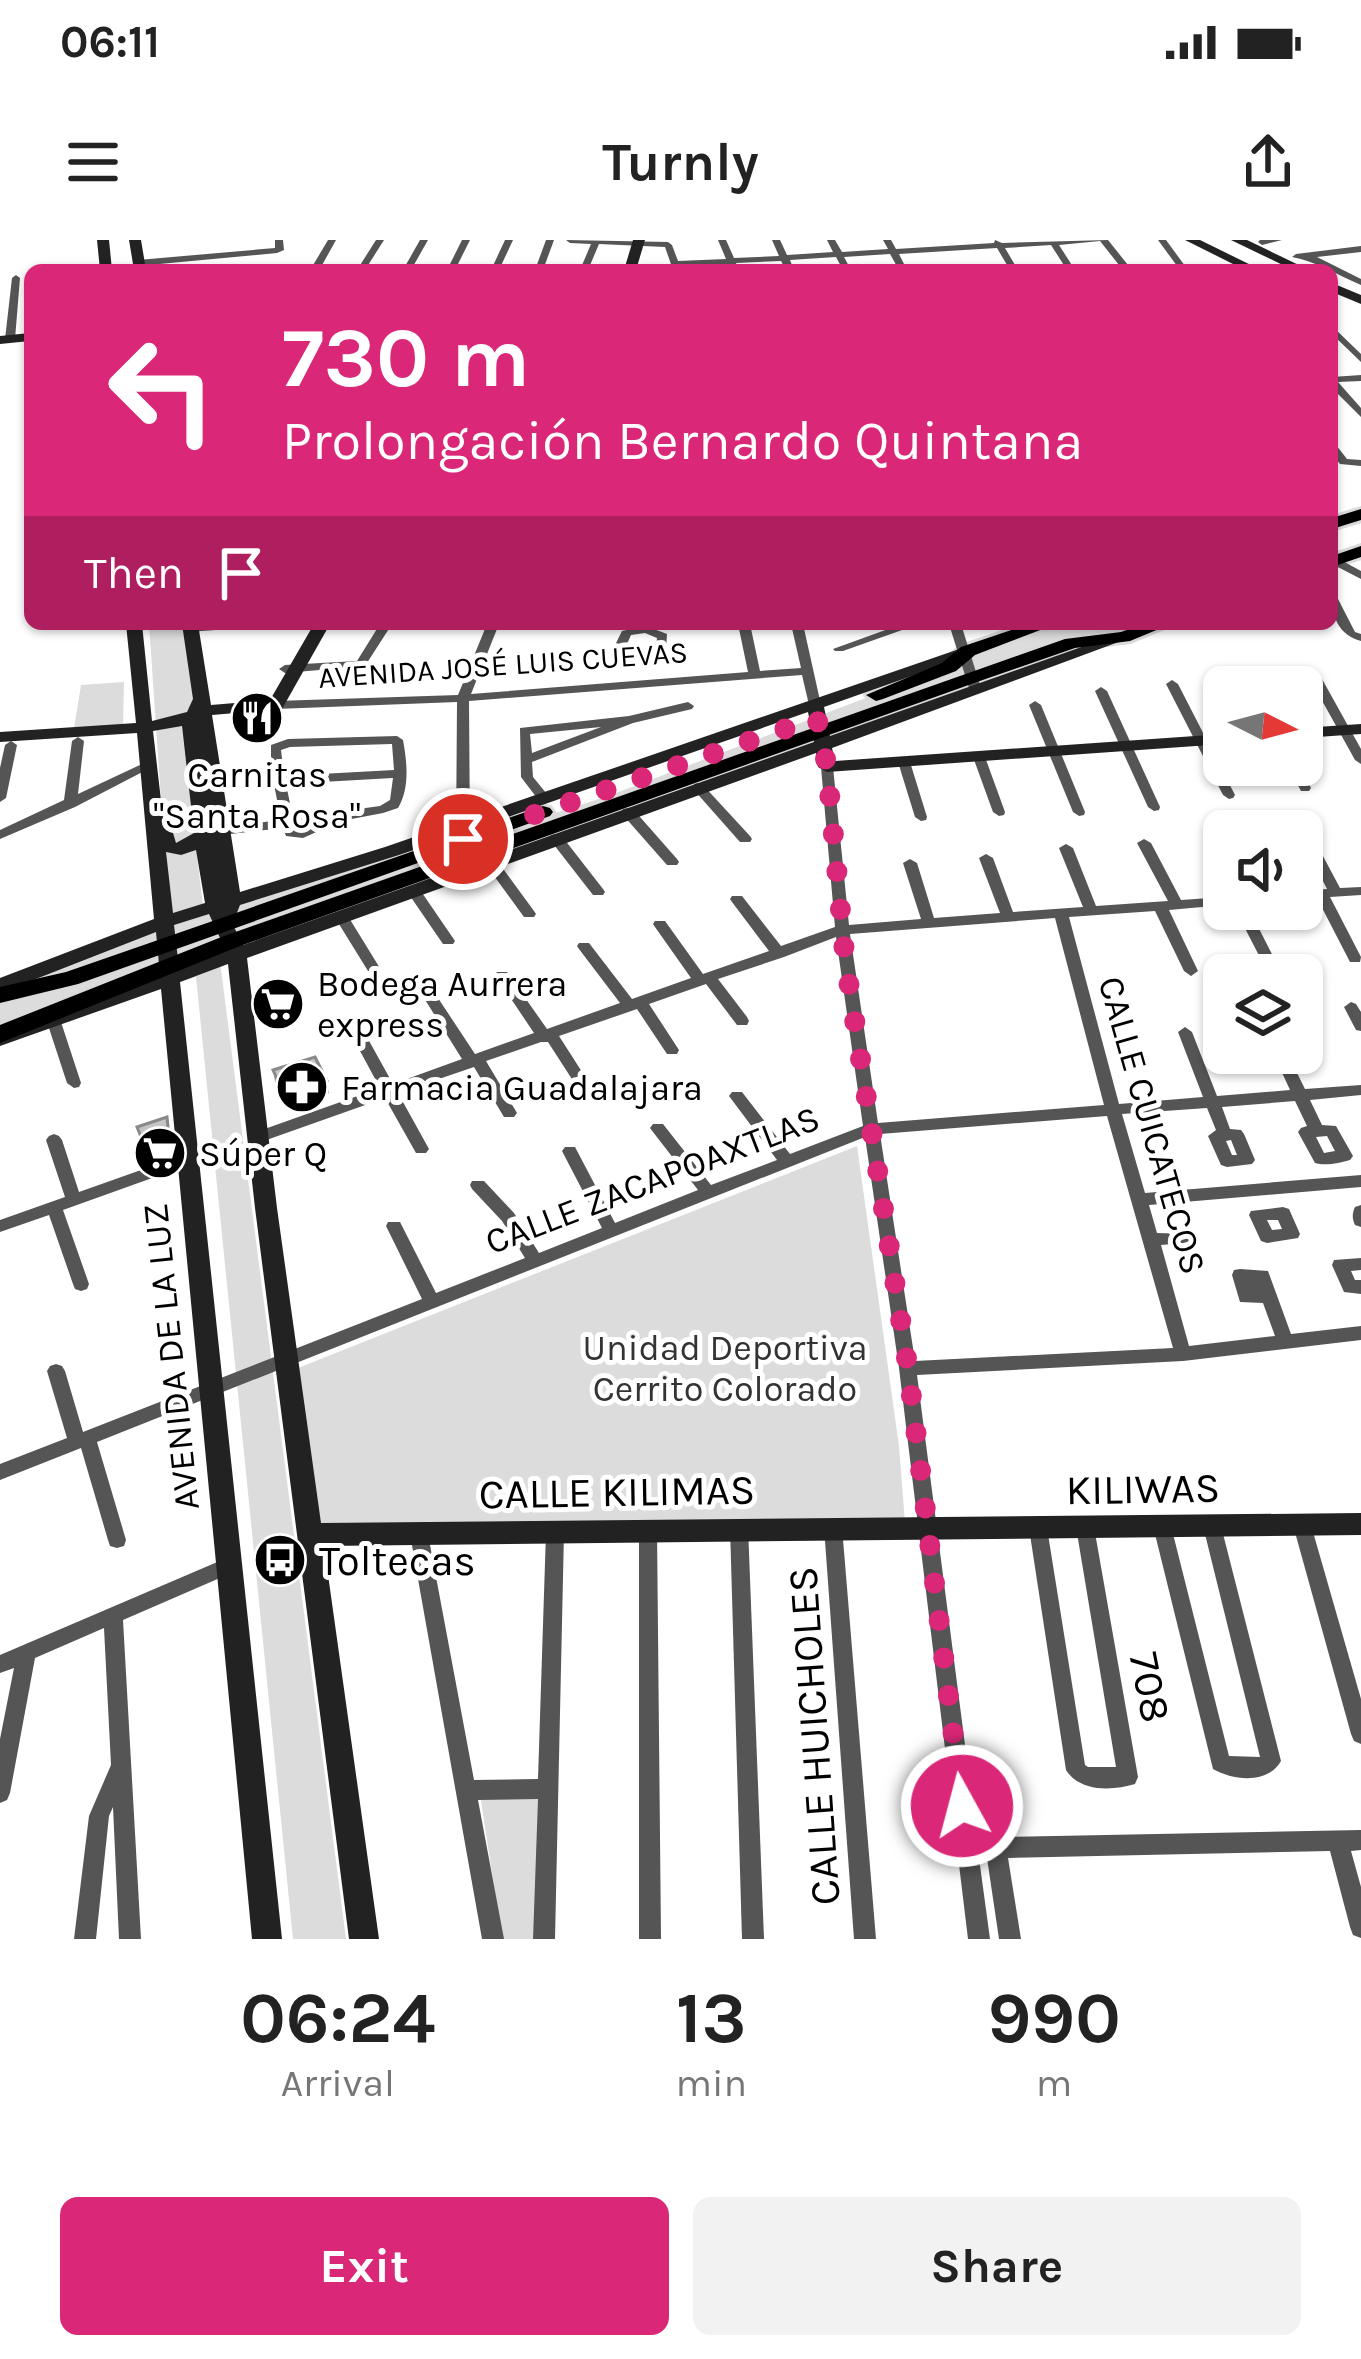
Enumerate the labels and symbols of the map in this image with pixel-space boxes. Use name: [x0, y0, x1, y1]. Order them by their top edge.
street label: AVENIDA JOSÉ LUIS CUEVAS: [317, 634, 689, 696]
north arrow: [1203, 666, 1323, 786]
restaurant icon: Carnitas "Santa Rosa": [229, 690, 285, 746]
place label: Carnitas "Santa Rosa": [153, 754, 361, 837]
pin: [412, 788, 514, 890]
place label: Bodega Aurrera express: [317, 963, 567, 1046]
street label: CALLE CUICATECOS: [1089, 972, 1215, 1279]
supermarket icon: Bodega Aurrera express: [250, 976, 306, 1032]
pharmacy icon: Farmacia Guadalajara: [274, 1059, 330, 1115]
place label: Farmacia Guadalajara: [341, 1067, 703, 1109]
street label: CALLE ZACAPOAXTLAS: [480, 1097, 825, 1263]
supermarket icon: Súper Q: [132, 1125, 188, 1181]
place label: Súper Q: [199, 1133, 327, 1175]
street label: AVENIDA DE LA LUZ: [134, 1201, 208, 1512]
park label: Unidad Deportiva Cerrito Colorado: [582, 1327, 868, 1410]
street label: KILIWAS: [1065, 1463, 1221, 1515]
street label: CALLE KILIMAS: [478, 1465, 756, 1519]
bus stop icon: Toltecas: [252, 1532, 308, 1588]
place label: Toltecas: [319, 1536, 476, 1586]
street label: CALLE HUICHOLES: [777, 1565, 851, 1907]
street label: 708: [1119, 1648, 1181, 1727]
position arrow: [899, 1743, 1025, 1869]

